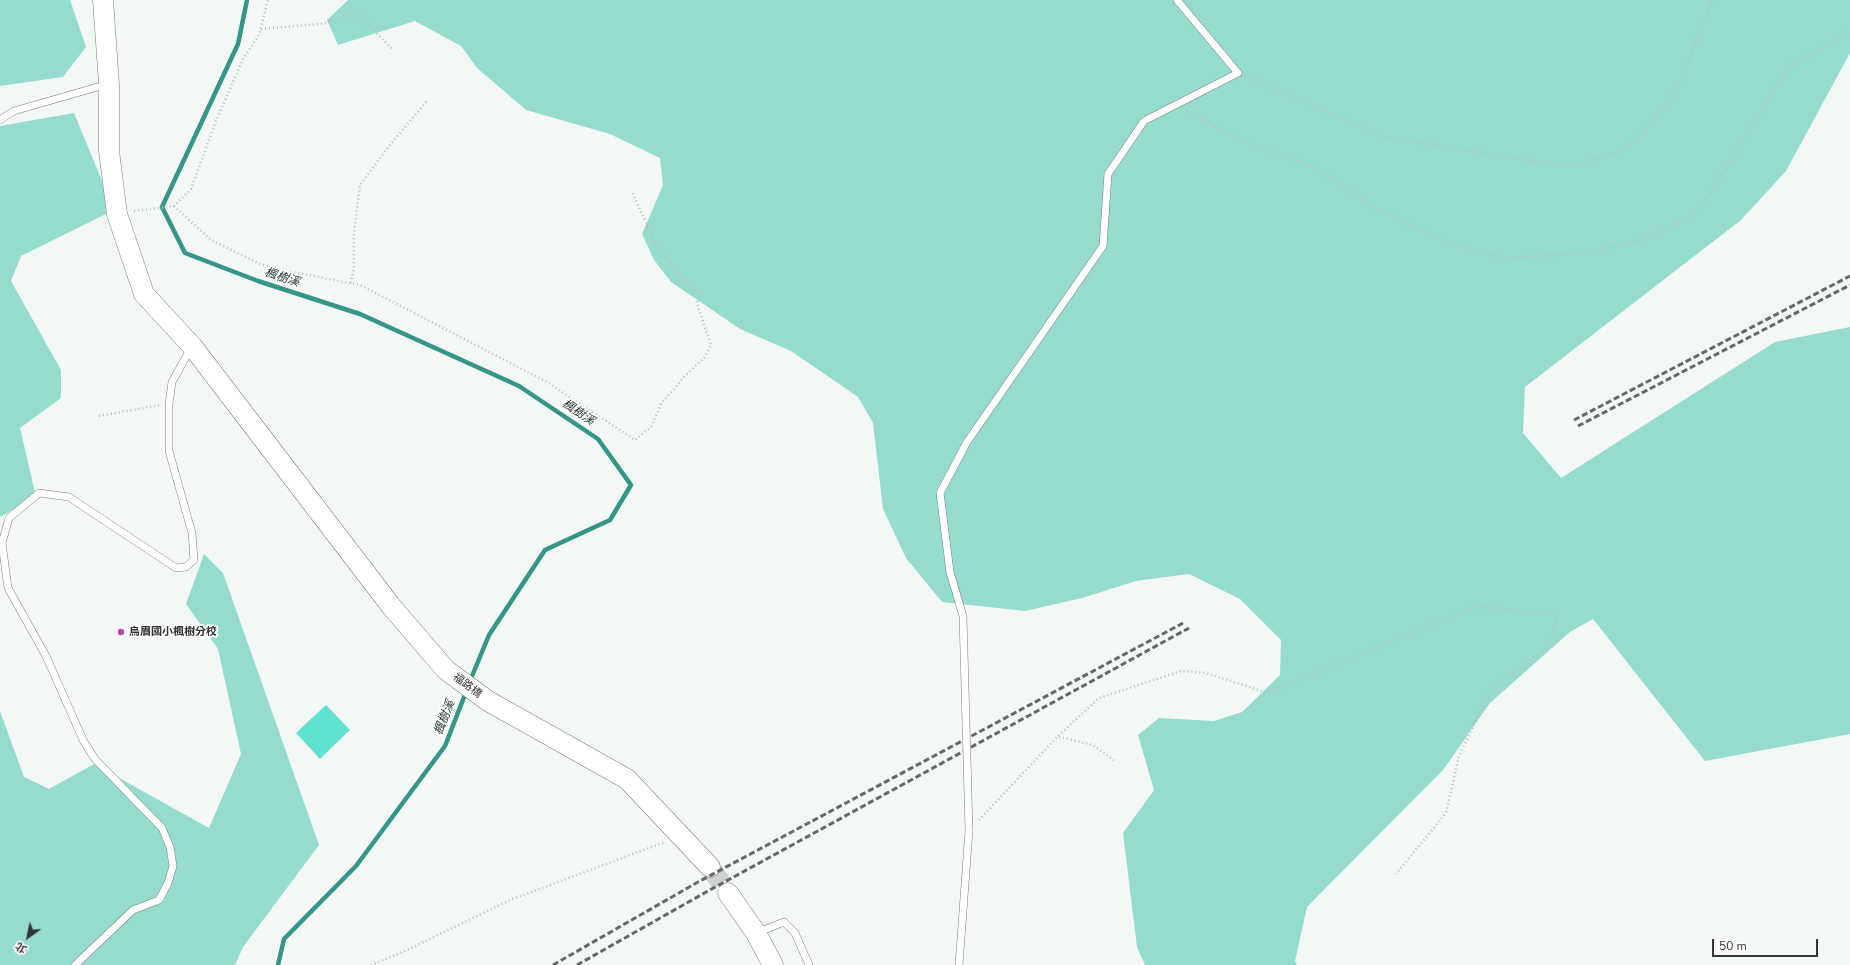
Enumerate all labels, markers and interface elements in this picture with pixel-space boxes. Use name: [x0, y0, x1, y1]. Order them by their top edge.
water label: 楓樹溪: [263, 266, 301, 290]
water label: 楓樹溪: [559, 397, 597, 429]
place label: 烏眉國小楓樹分校: [129, 625, 217, 639]
marker: 烏眉國小楓樹分校: [116, 627, 126, 637]
street label: 福路橋: [450, 671, 484, 701]
water label: 楓樹溪: [432, 699, 458, 737]
north arrow: [8, 917, 48, 957]
scale bar: [1714, 931, 1820, 957]
text: 北: [12, 938, 30, 957]
text: 50 m: [1719, 938, 1747, 954]

